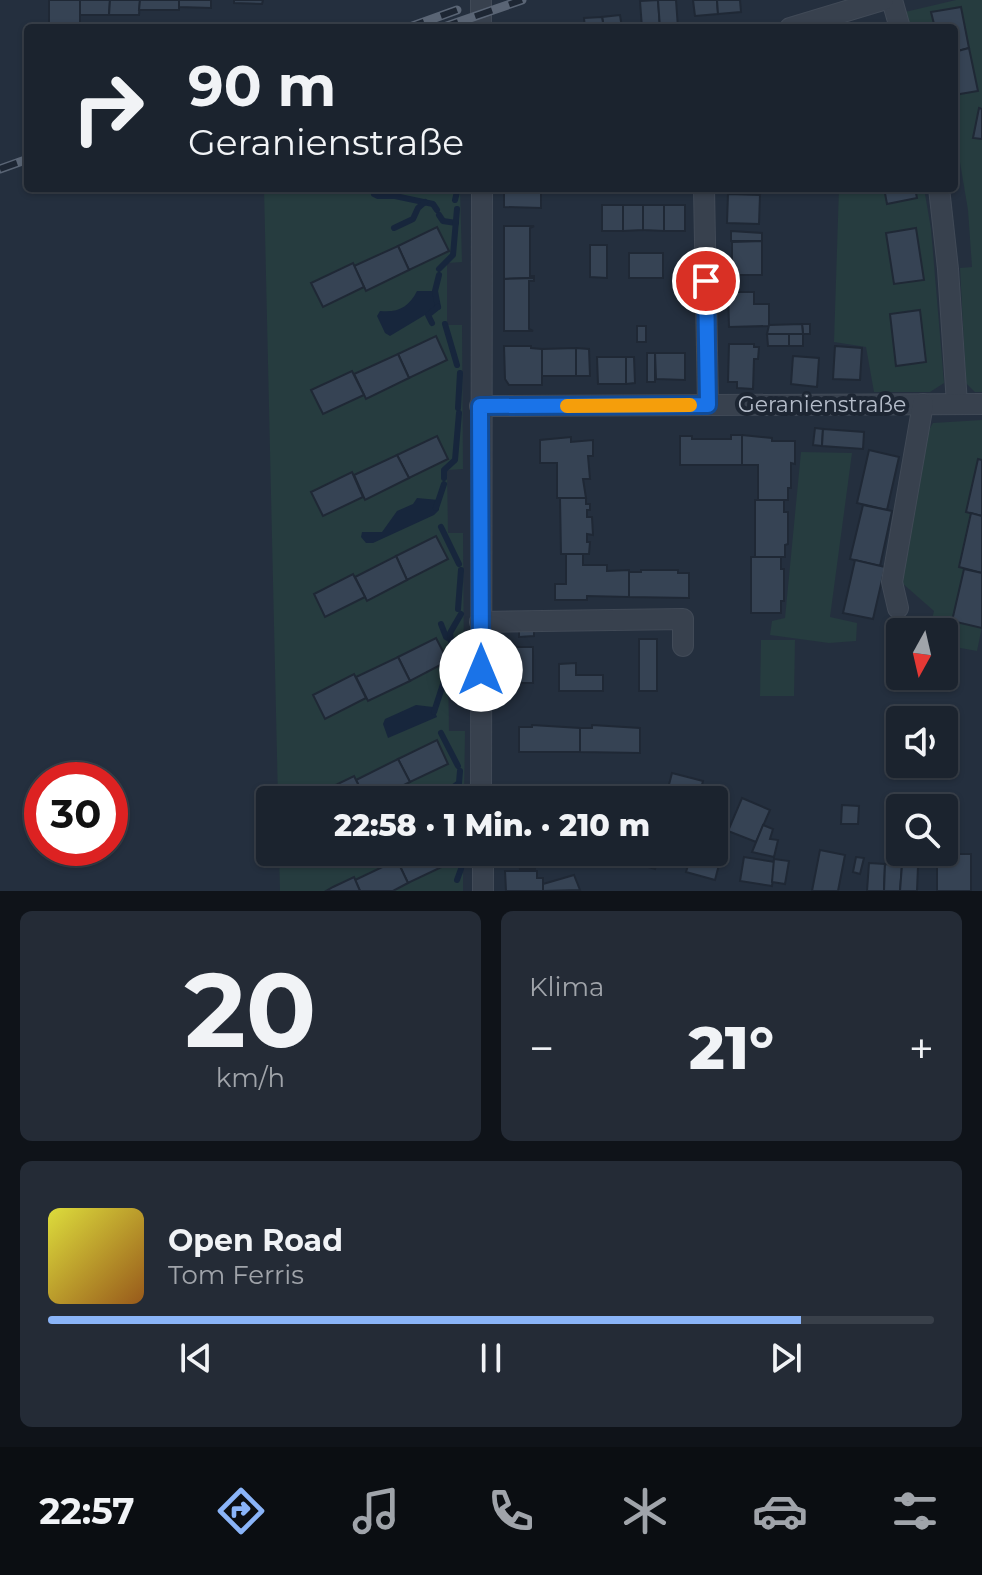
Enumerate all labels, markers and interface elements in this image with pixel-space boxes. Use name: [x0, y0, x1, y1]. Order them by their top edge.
text: 90 m: [188, 52, 336, 120]
icon: right: [56, 56, 160, 160]
text: Geranienstraße: [188, 120, 464, 164]
pin: [672, 247, 740, 315]
icon: arrive: [684, 259, 728, 303]
street label: Geranienstraße: [738, 391, 906, 418]
north arrow: [886, 618, 958, 690]
map controls: [886, 618, 958, 866]
position arrow: [439, 628, 523, 712]
button: sound: [886, 706, 958, 778]
speed limit sign: 30: [24, 762, 128, 866]
button: search: [886, 794, 958, 866]
text: 22:58 · 1 Min. · 210 m: [334, 807, 650, 844]
text: 20: [185, 946, 316, 1073]
text: Klima: [529, 971, 604, 1003]
text: 21°: [689, 1011, 774, 1084]
text: −: [529, 1021, 554, 1075]
text: +: [909, 1021, 934, 1075]
text: km/h: [216, 1062, 285, 1094]
text: Open Road: [168, 1222, 343, 1259]
text: Tom Ferris: [168, 1259, 304, 1291]
icon: previous: [174, 1336, 218, 1380]
icon: pause: [469, 1336, 513, 1380]
icon: next: [764, 1336, 808, 1380]
icon: directions: [213, 1483, 269, 1539]
icon: music: [348, 1483, 404, 1539]
icon: phone: [483, 1483, 539, 1539]
icon: climate: [617, 1483, 673, 1539]
icon: car: [752, 1483, 808, 1539]
icon: filters: [887, 1483, 943, 1539]
text: 22:57: [39, 1489, 135, 1533]

